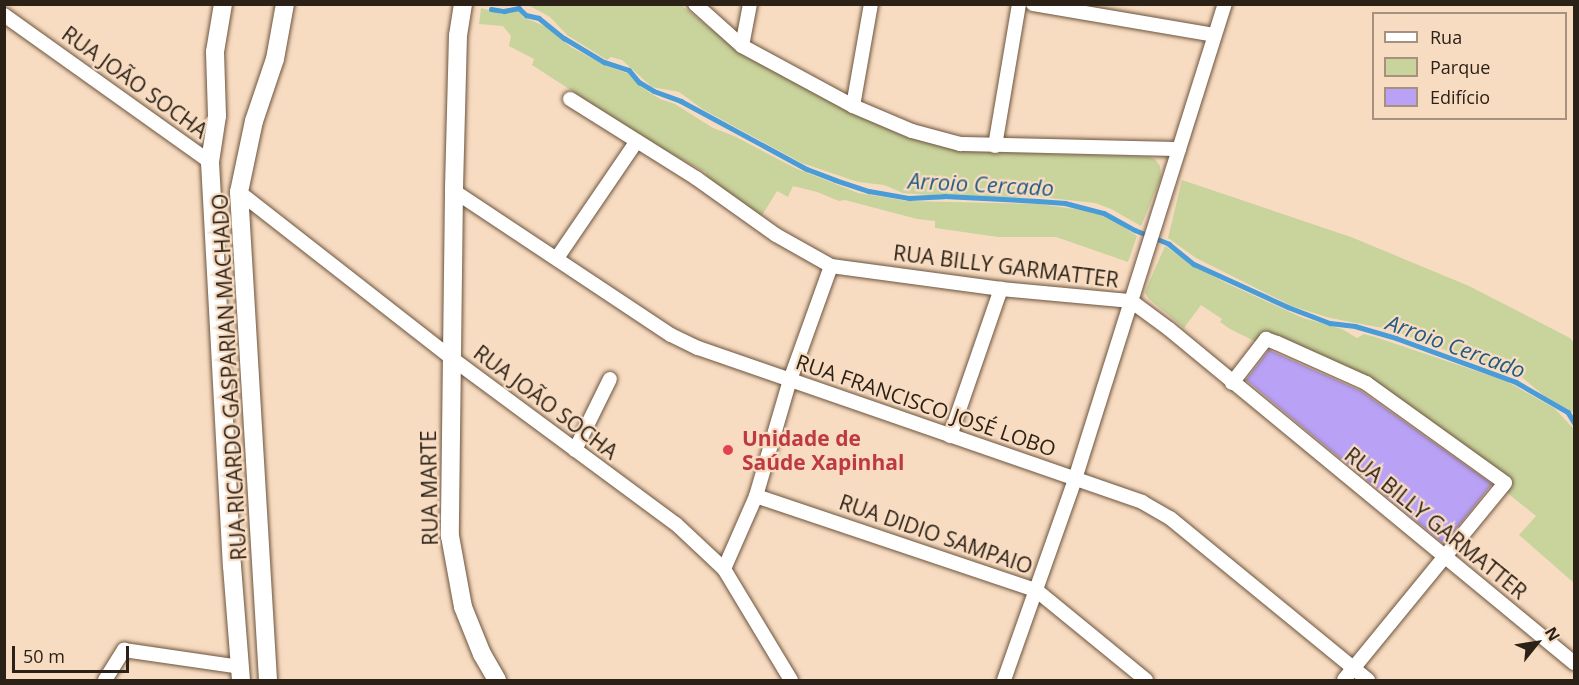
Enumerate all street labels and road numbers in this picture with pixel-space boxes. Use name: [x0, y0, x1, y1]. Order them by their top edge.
street label: RUA JOÃO SOCHA: [57, 21, 213, 143]
street label: RUA RICARDO GASPARIAN MACHADO: [207, 193, 251, 561]
street label: RUA BILLY GARMATTER: [892, 240, 1120, 292]
street label: RUA JOÃO SOCHA: [469, 340, 623, 464]
street label: RUA FRANCISCO JOSÉ LOBO: [793, 349, 1059, 461]
street label: RUA MARTE: [415, 430, 443, 546]
street label: RUA BILLY GARMATTER: [1340, 442, 1532, 604]
street label: RUA DIDIO SAMPAIO: [836, 489, 1036, 579]

